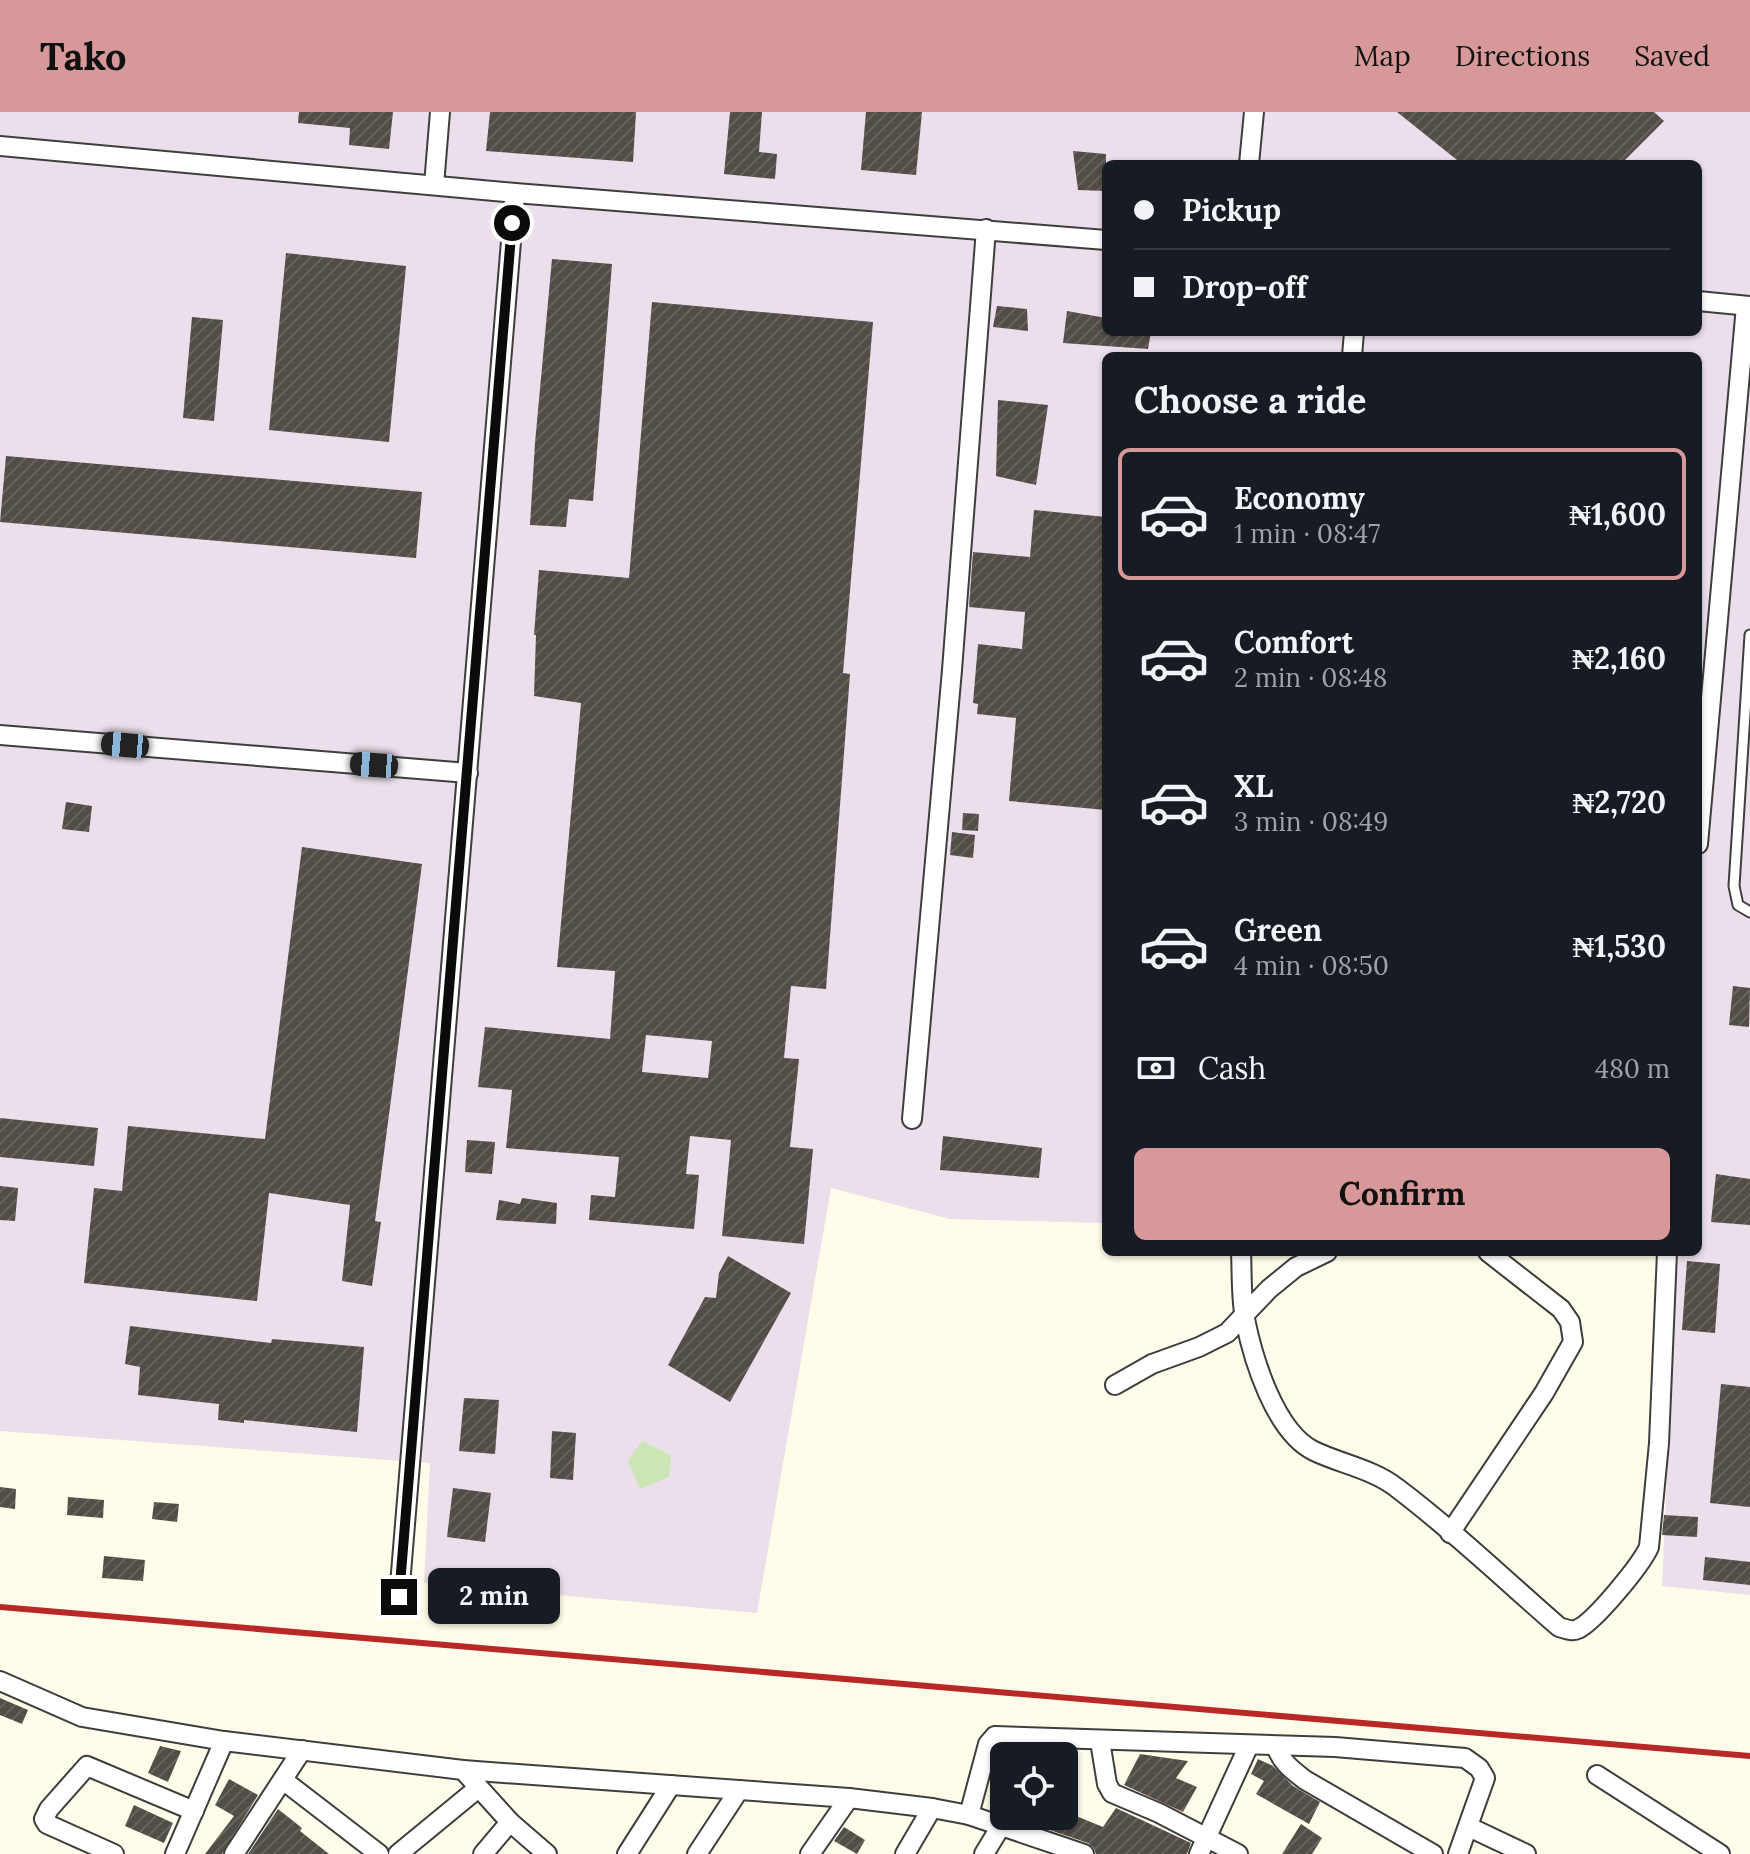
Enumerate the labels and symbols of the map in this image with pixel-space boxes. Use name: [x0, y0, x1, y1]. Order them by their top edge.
route start: [494, 205, 530, 241]
car: [100, 731, 150, 759]
car: [349, 751, 399, 779]
callout: 2 min: [427, 1569, 559, 1625]
route end: [381, 1579, 417, 1615]

